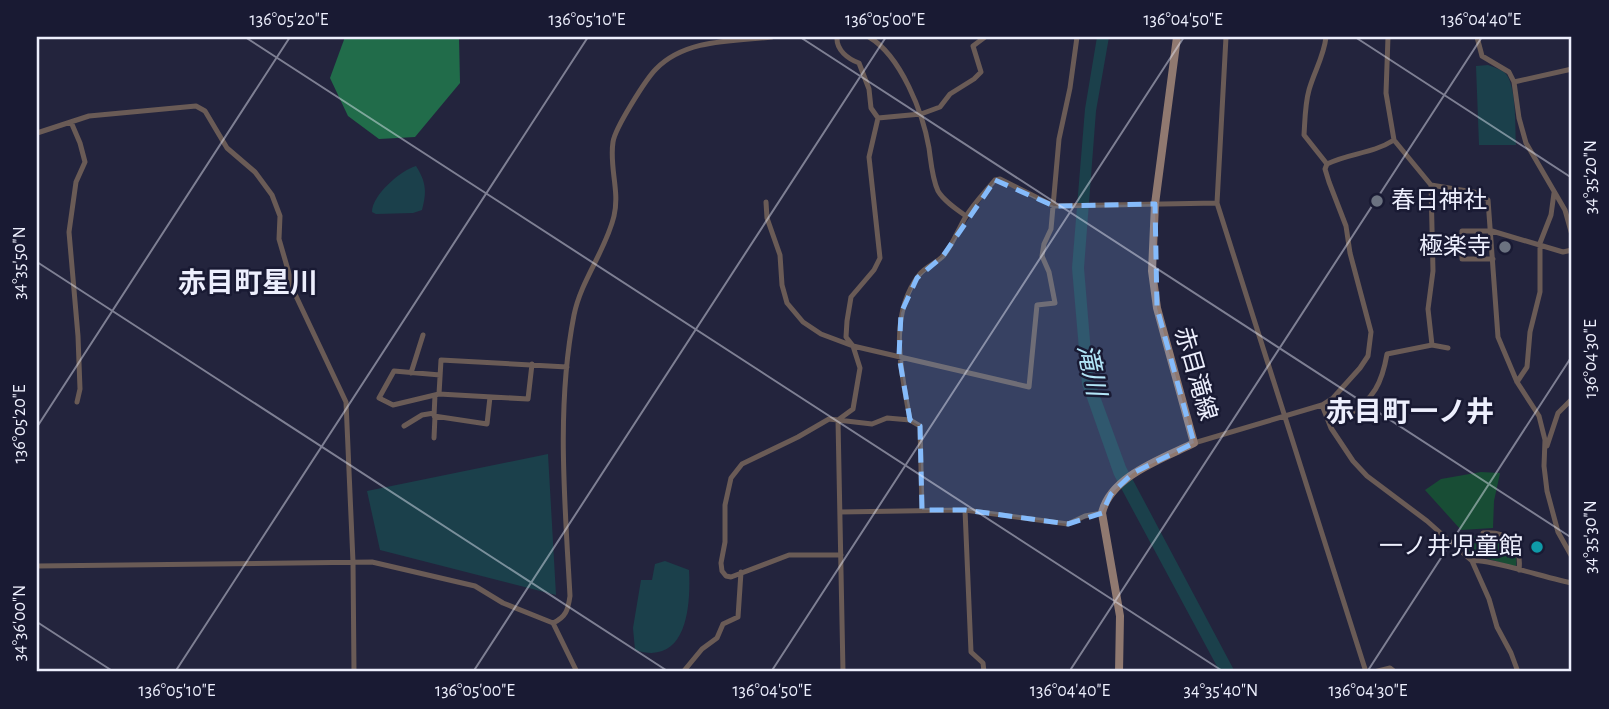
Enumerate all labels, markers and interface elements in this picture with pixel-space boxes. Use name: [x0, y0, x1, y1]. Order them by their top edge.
text: 136°05'20"E: [250, 11, 329, 29]
text: 136°05'10"E: [549, 11, 626, 29]
text: 136°05'00"E: [845, 11, 925, 29]
text: 136°04'50"E: [1143, 11, 1223, 29]
text: 136°04'40"E: [1441, 11, 1522, 29]
text: 34°35'20"N: [1582, 140, 1600, 214]
place label: 春日神社: [1391, 187, 1487, 213]
marker: 春日神社: [1369, 193, 1385, 209]
text: 34°35'50"N: [11, 226, 29, 300]
place label: 極楽寺: [1419, 233, 1491, 259]
marker: 極楽寺: [1497, 239, 1513, 255]
district label: 赤目町星川: [178, 268, 318, 298]
text: 136°04'30"E: [1582, 319, 1600, 399]
street label: 赤目滝線: [1170, 324, 1222, 423]
water label: 滝川: [1073, 342, 1111, 401]
text: 136°05'20"E: [11, 384, 29, 463]
district label: 赤目町一ノ井: [1326, 397, 1494, 427]
text: 34°35'30"N: [1582, 500, 1600, 574]
place label: 一ノ井児童館: [1379, 533, 1523, 559]
marker: 一ノ井児童館: [1529, 539, 1545, 555]
text: 34°36'00"N: [11, 585, 29, 661]
text: 136°05'10"E: [139, 682, 216, 700]
text: 136°05'00"E: [435, 682, 515, 700]
text: 136°04'50"E: [732, 682, 812, 700]
text: 136°04'40"E: [1030, 682, 1111, 700]
text: 34°35'40"N: [1184, 682, 1258, 700]
text: 136°04'30"E: [1328, 682, 1408, 700]

